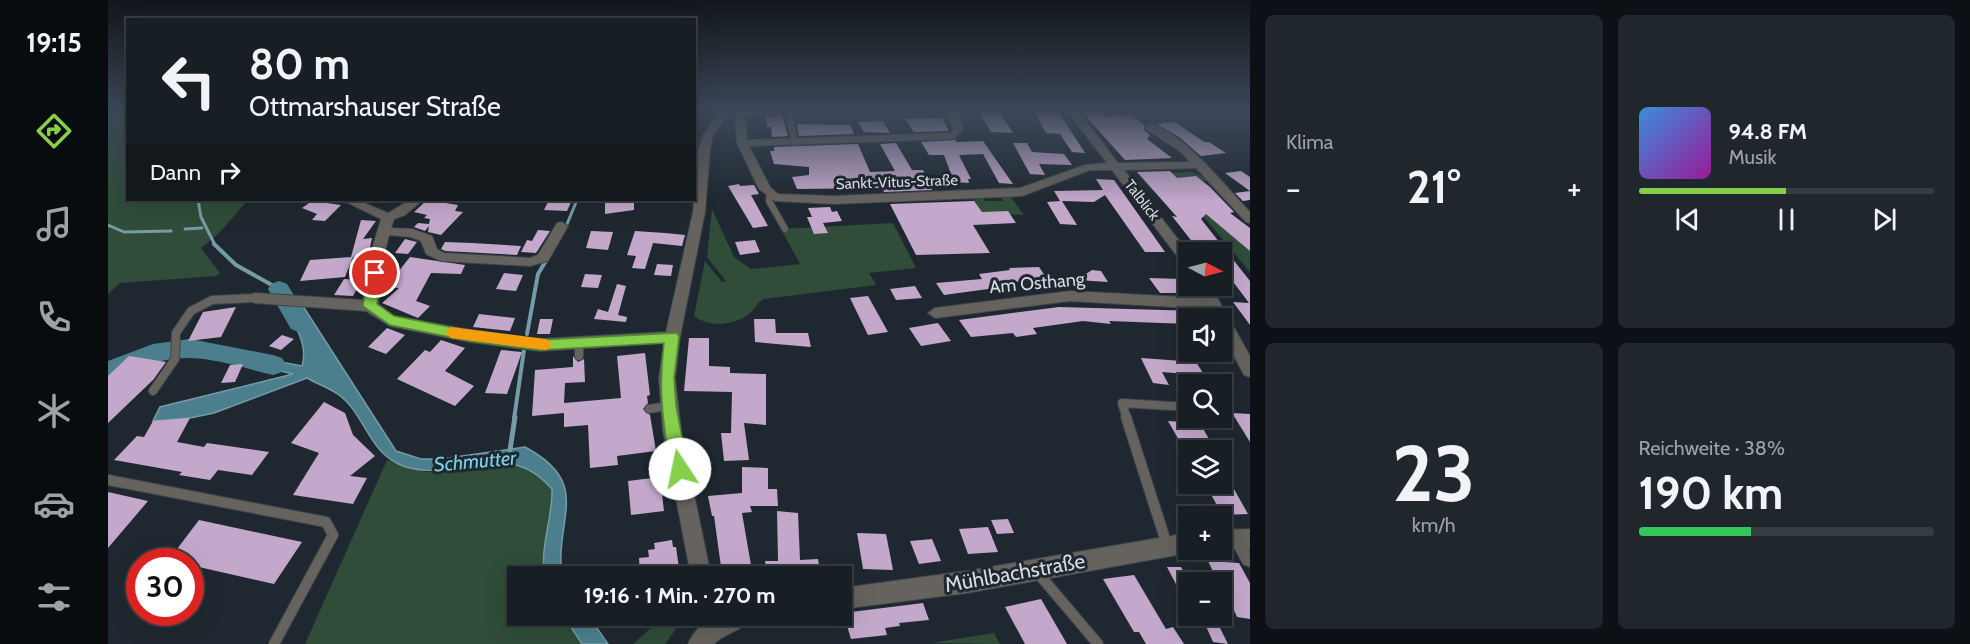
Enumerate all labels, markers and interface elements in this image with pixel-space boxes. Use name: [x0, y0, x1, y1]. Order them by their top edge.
text: 19:15: [26, 26, 82, 59]
text: 80 m: [249, 38, 350, 90]
icon: left: [150, 42, 228, 120]
text: Ottmarshauser Straße: [249, 90, 501, 123]
icon: directions: [33, 110, 75, 152]
text: 94.8 FM: [1729, 118, 1807, 145]
text: Klima: [1286, 130, 1333, 154]
text: Musik: [1729, 145, 1776, 169]
icon: right: [213, 156, 246, 189]
text: Dann: [150, 159, 201, 186]
text: 21°: [1407, 160, 1460, 214]
text: −: [1286, 168, 1301, 208]
text: +: [1567, 168, 1581, 208]
street label: Sankt-Vitus-Straße: [836, 171, 959, 193]
street label: Talblick: [1121, 176, 1164, 224]
icon: music: [33, 203, 75, 245]
icon: previous: [1671, 203, 1704, 236]
icon: pause: [1770, 203, 1803, 236]
icon: next: [1868, 203, 1901, 236]
north arrow: [1178, 242, 1232, 296]
map controls: [1178, 242, 1232, 626]
pin: [349, 247, 400, 298]
icon: arrive: [358, 256, 391, 289]
street label: Am Osthang: [988, 268, 1087, 298]
icon: phone: [33, 296, 75, 338]
button: sound: [1178, 308, 1232, 362]
button: search: [1178, 374, 1232, 428]
icon: climate: [33, 390, 75, 432]
text: 23: [1392, 426, 1475, 521]
text: Reichweite · 38%: [1639, 436, 1785, 460]
position arrow: [648, 437, 712, 501]
button: layers: [1178, 440, 1232, 494]
water label: Schmutter: [433, 445, 518, 477]
text: 190 km: [1639, 466, 1783, 520]
icon: car: [33, 483, 75, 525]
button: +: [1178, 506, 1232, 560]
text: km/h: [1412, 513, 1456, 537]
speed limit sign: 30: [126, 548, 204, 626]
street label: Mühlbachstraße: [943, 548, 1087, 597]
button: −: [1178, 572, 1232, 626]
icon: filters: [33, 576, 75, 618]
text: 19:16 · 1 Min. · 270 m: [584, 582, 775, 609]

